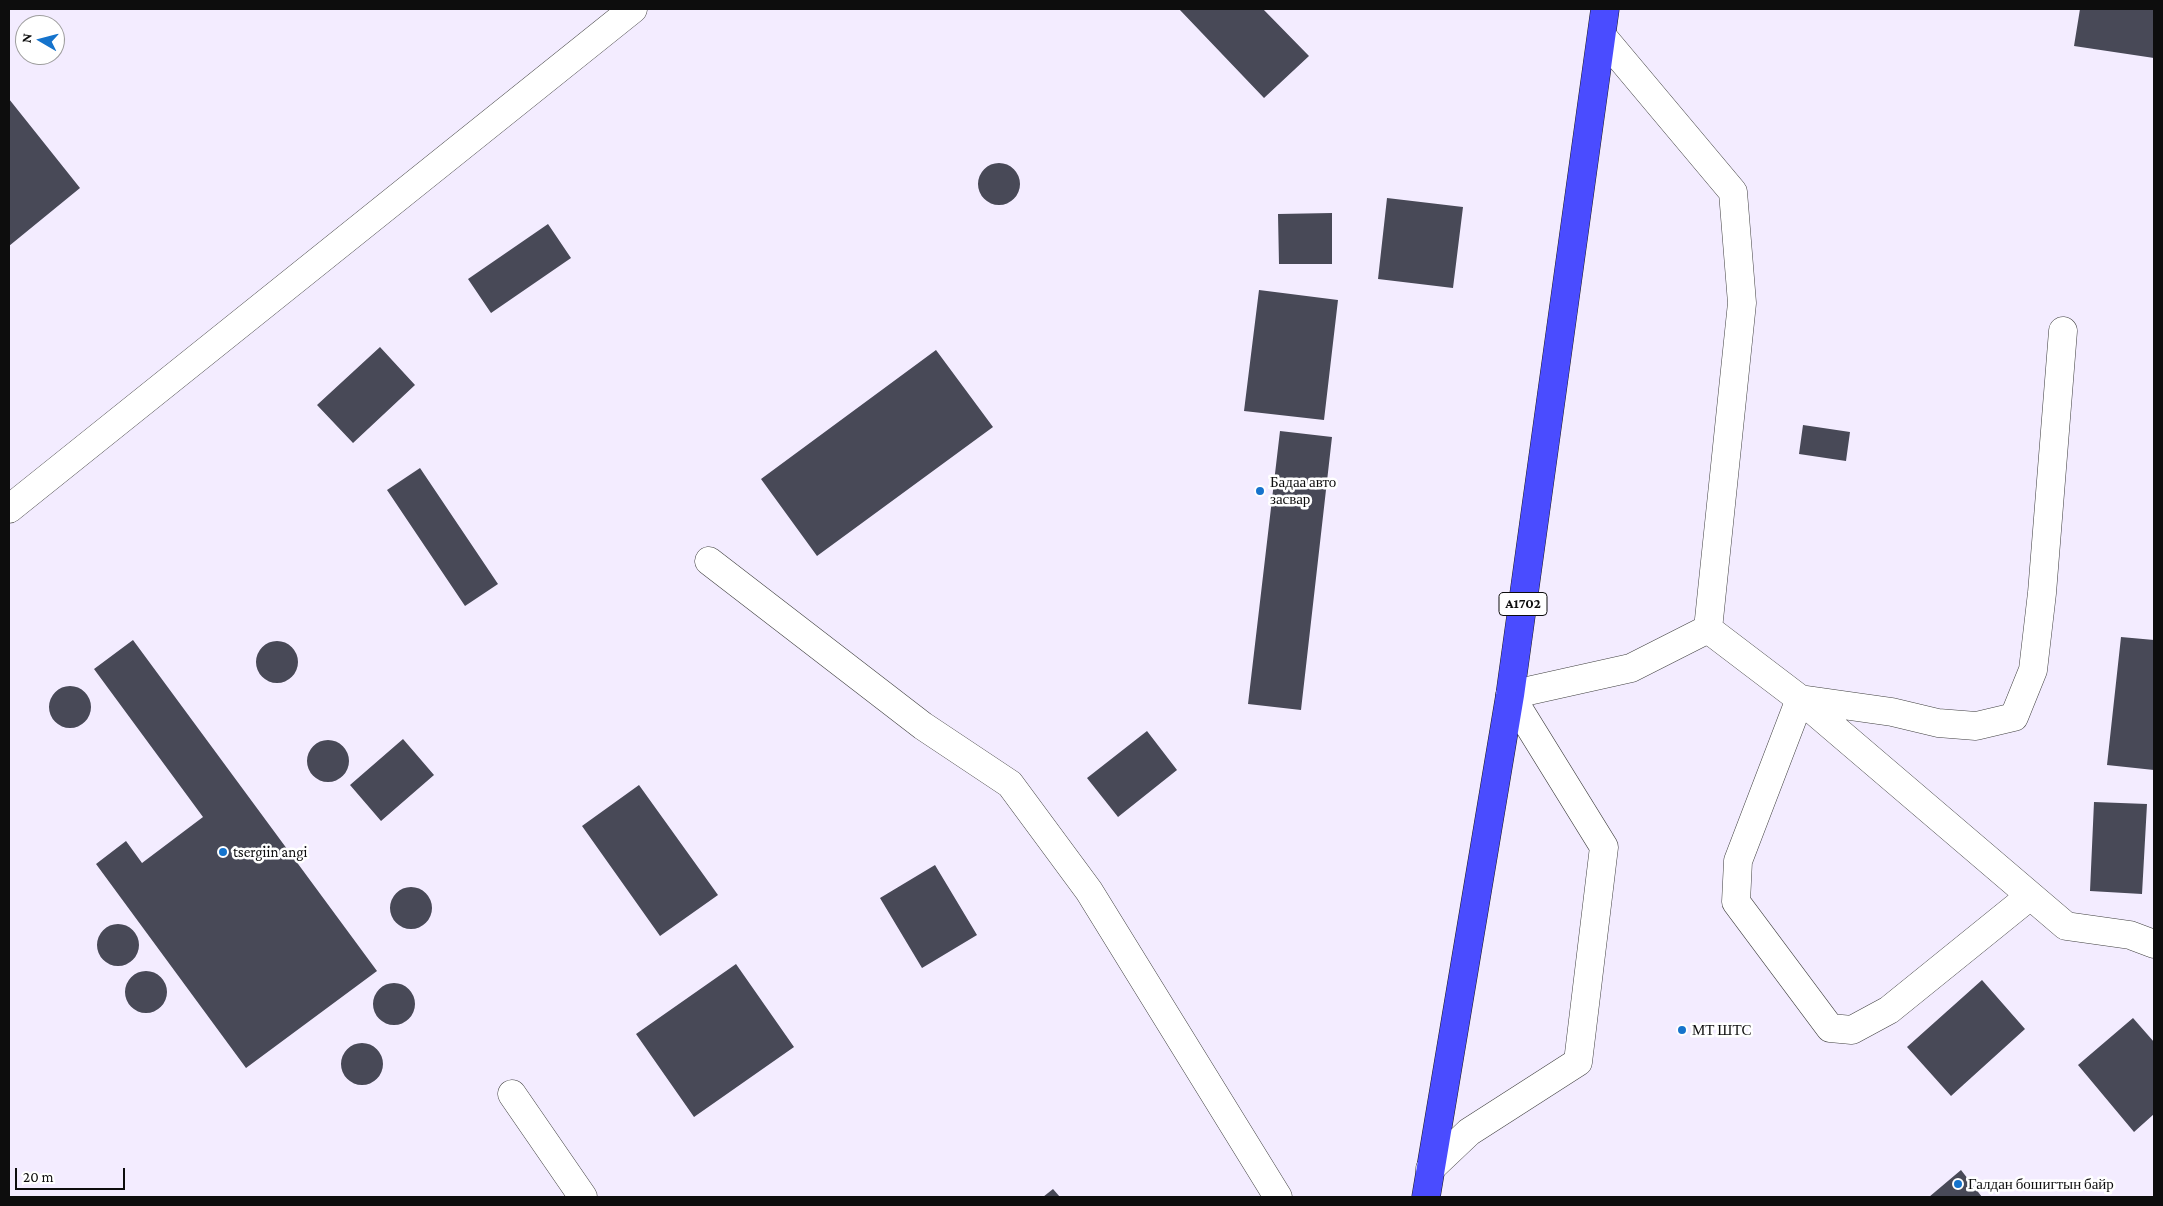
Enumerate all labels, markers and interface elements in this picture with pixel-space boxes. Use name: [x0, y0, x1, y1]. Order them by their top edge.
north arrow: [15, 15, 65, 65]
text: N: [18, 32, 35, 44]
place label: Бадаа авто засвар: [1270, 473, 1336, 508]
marker: Бадаа авто засвар: [1254, 485, 1266, 497]
road number: A1702: [1499, 592, 1547, 616]
place label: tsergiin angi: [233, 843, 308, 861]
marker: tsergiin angi: [217, 846, 229, 858]
place label: МТ ШТС: [1692, 1021, 1752, 1039]
marker: МТ ШТС: [1676, 1024, 1688, 1036]
scale bar: [18, 1158, 128, 1190]
text: 20 m: [23, 1169, 54, 1185]
place label: Галдан бошигтын байр: [1968, 1175, 2114, 1193]
marker: Галдан бошигтын байр: [1952, 1178, 1964, 1190]

